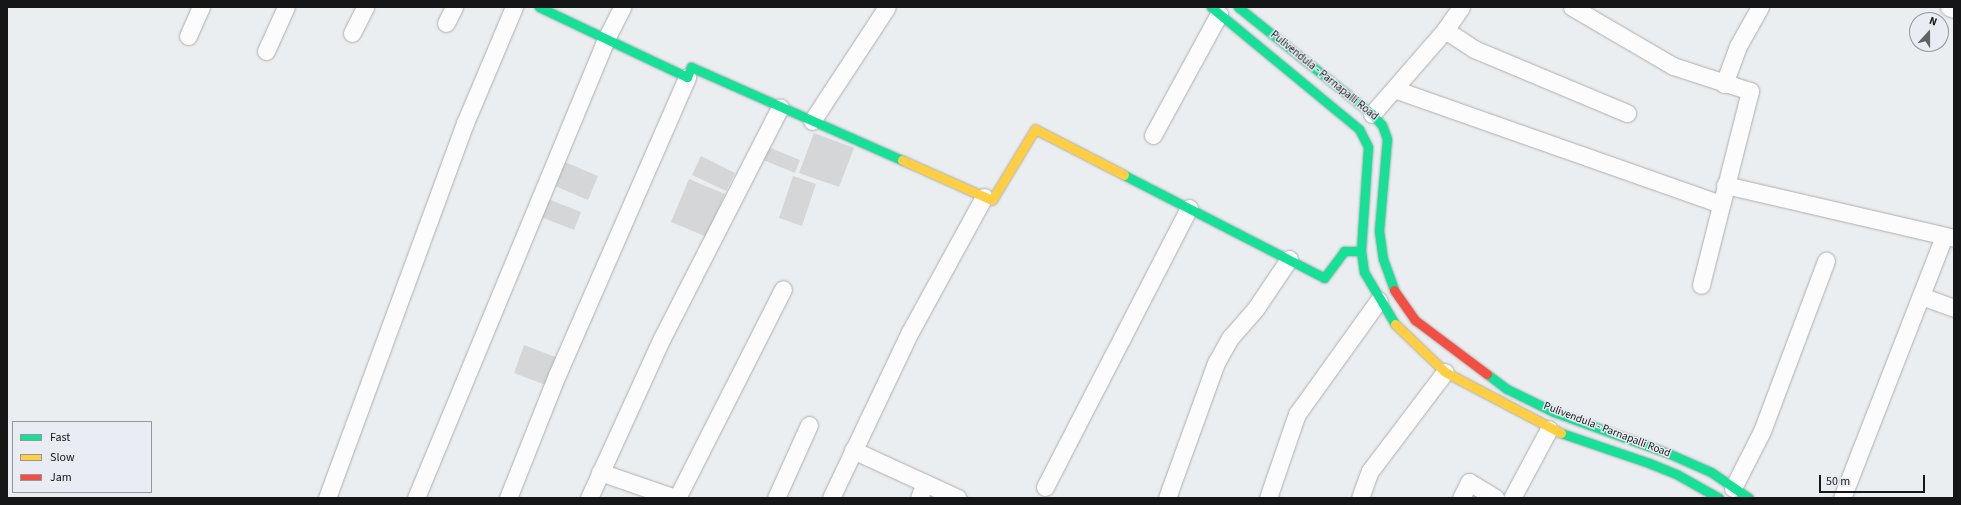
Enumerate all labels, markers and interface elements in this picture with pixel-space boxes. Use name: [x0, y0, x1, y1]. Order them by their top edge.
north arrow: [1909, 12, 1949, 52]
text: N: [1927, 13, 1939, 30]
street label: Pulivendula - Parnapalli Road: [1267, 28, 1381, 124]
street label: Pulivendula - Parnapalli Road: [1542, 400, 1672, 460]
legend: [12, 421, 152, 493]
text: Fast: [50, 429, 70, 446]
text: Slow: [50, 449, 75, 466]
scale bar: [1821, 467, 1927, 493]
text: Jam: [50, 469, 72, 486]
text: 50 m: [1826, 473, 1850, 490]

